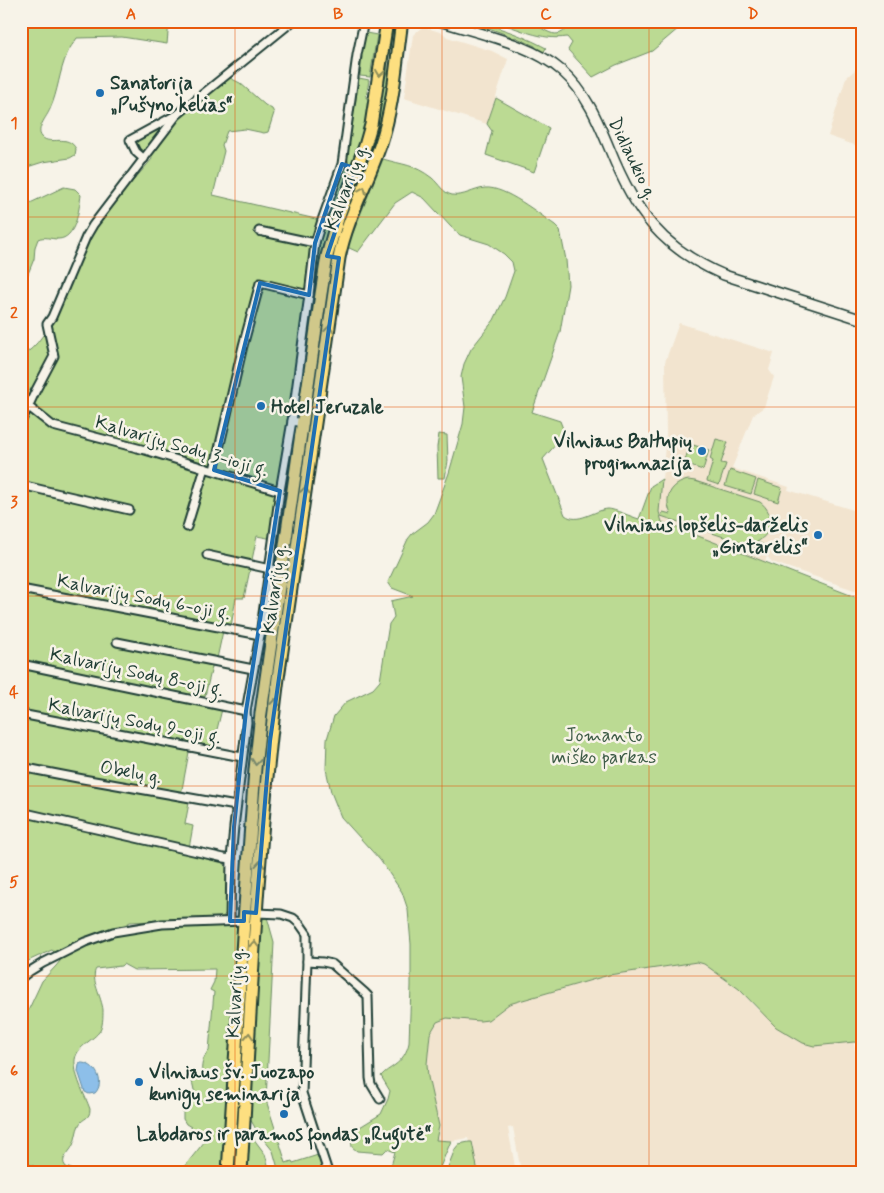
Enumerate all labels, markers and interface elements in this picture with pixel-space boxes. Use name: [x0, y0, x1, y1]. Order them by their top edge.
text: A: [126, 4, 136, 25]
text: B: [333, 4, 343, 25]
text: C: [540, 4, 552, 25]
text: D: [747, 4, 759, 25]
one-way arrow: [375, 69, 385, 78]
place label: Sanatorija „Pušyno kelias“: [110, 71, 233, 119]
marker: Sanatorija „Pušyno kelias“: [94, 87, 106, 99]
text: 1: [10, 113, 18, 134]
street label: Didlaukio g.: [601, 113, 663, 205]
street label: Kalvarijų g.: [318, 141, 375, 235]
one-way arrow: [356, 186, 367, 195]
text: 2: [10, 303, 18, 324]
one-way arrow: [323, 324, 334, 332]
place label: Hotel Jeruzale: [271, 395, 384, 420]
marker: Hotel Jeruzale: [255, 400, 267, 412]
street label: Kalvarijų Sodų 3-ioji g.: [91, 410, 271, 486]
place label: Vilniaus Baltupių progimnazija: [554, 429, 693, 477]
marker: Vilniaus Baltupių progimnazija: [696, 445, 708, 457]
one-way arrow: [300, 485, 310, 494]
text: 3: [10, 492, 18, 513]
place label: Vilniaus lopšelis-darželis „Gintarėlis“: [604, 513, 809, 560]
marker: Vilniaus lopšelis-darželis „Gintarėlis“: [812, 529, 824, 541]
street label: Kalvarijų g.: [256, 543, 294, 636]
street label: Kalvarijų Sodų 6-oji g.: [54, 568, 232, 629]
street label: Kalvarijų Sodų 8-oji g.: [47, 642, 226, 706]
text: 4: [9, 682, 19, 703]
street label: Kalvarijų Sodų 9-oji g.: [46, 692, 223, 753]
one-way arrow: [269, 698, 280, 706]
park label: Jomanto miško parkas: [551, 723, 657, 770]
street label: Obelų g.: [98, 755, 164, 791]
one-way arrow: [251, 758, 262, 766]
one-way arrow: [254, 860, 265, 868]
text: 5: [9, 872, 19, 893]
one-way arrow: [249, 940, 260, 948]
street label: Kalvarijų g.: [221, 947, 251, 1039]
one-way arrow: [244, 1032, 255, 1040]
place label: Vilniaus šv. Juozapo kunigų seminarija: [149, 1060, 314, 1110]
text: 6: [10, 1061, 18, 1082]
marker: Vilniaus šv. Juozapo kunigų seminarija: [133, 1076, 145, 1088]
marker: Labdaros ir paramos fondas „Rugutė“: [278, 1108, 290, 1120]
place label: Labdaros ir paramos fondas „Rugutė“: [136, 1122, 432, 1150]

